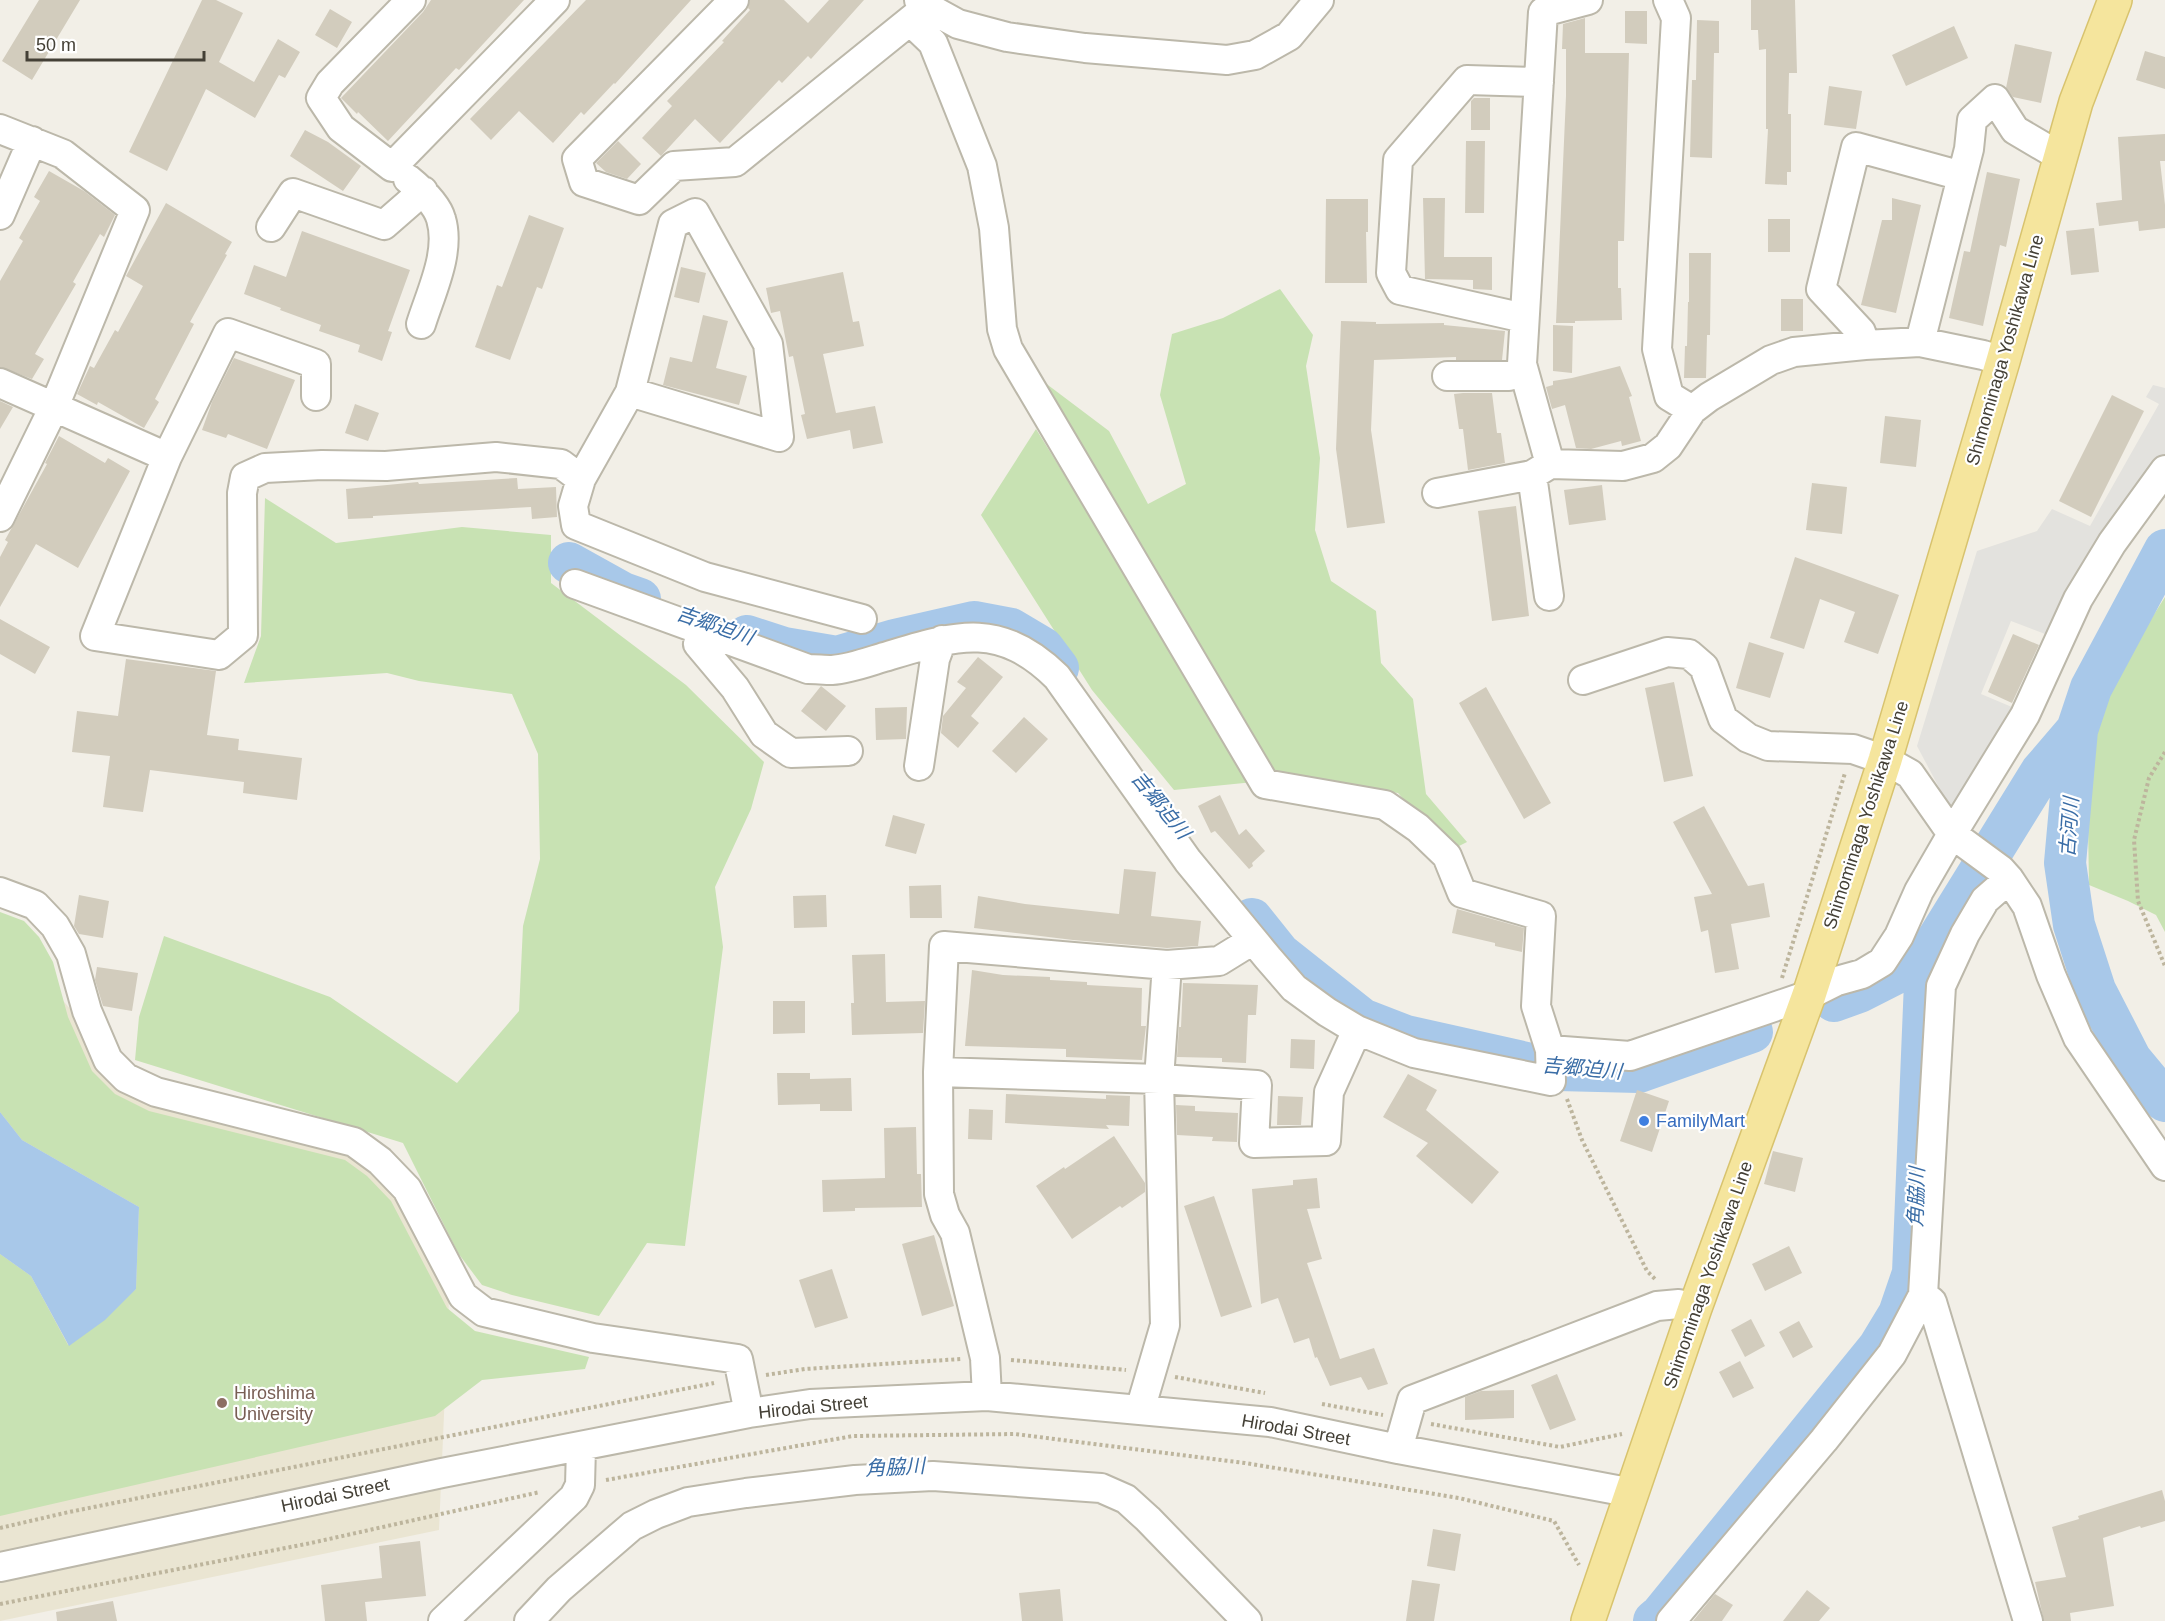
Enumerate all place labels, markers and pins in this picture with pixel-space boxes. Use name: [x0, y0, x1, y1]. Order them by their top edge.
place label: FamilyMart: [1656, 1111, 1745, 1131]
marker: FamilyMart: [1637, 1114, 1651, 1128]
place label: Hiroshima University: [234, 1383, 316, 1424]
marker: Hiroshima University: [215, 1396, 229, 1410]

